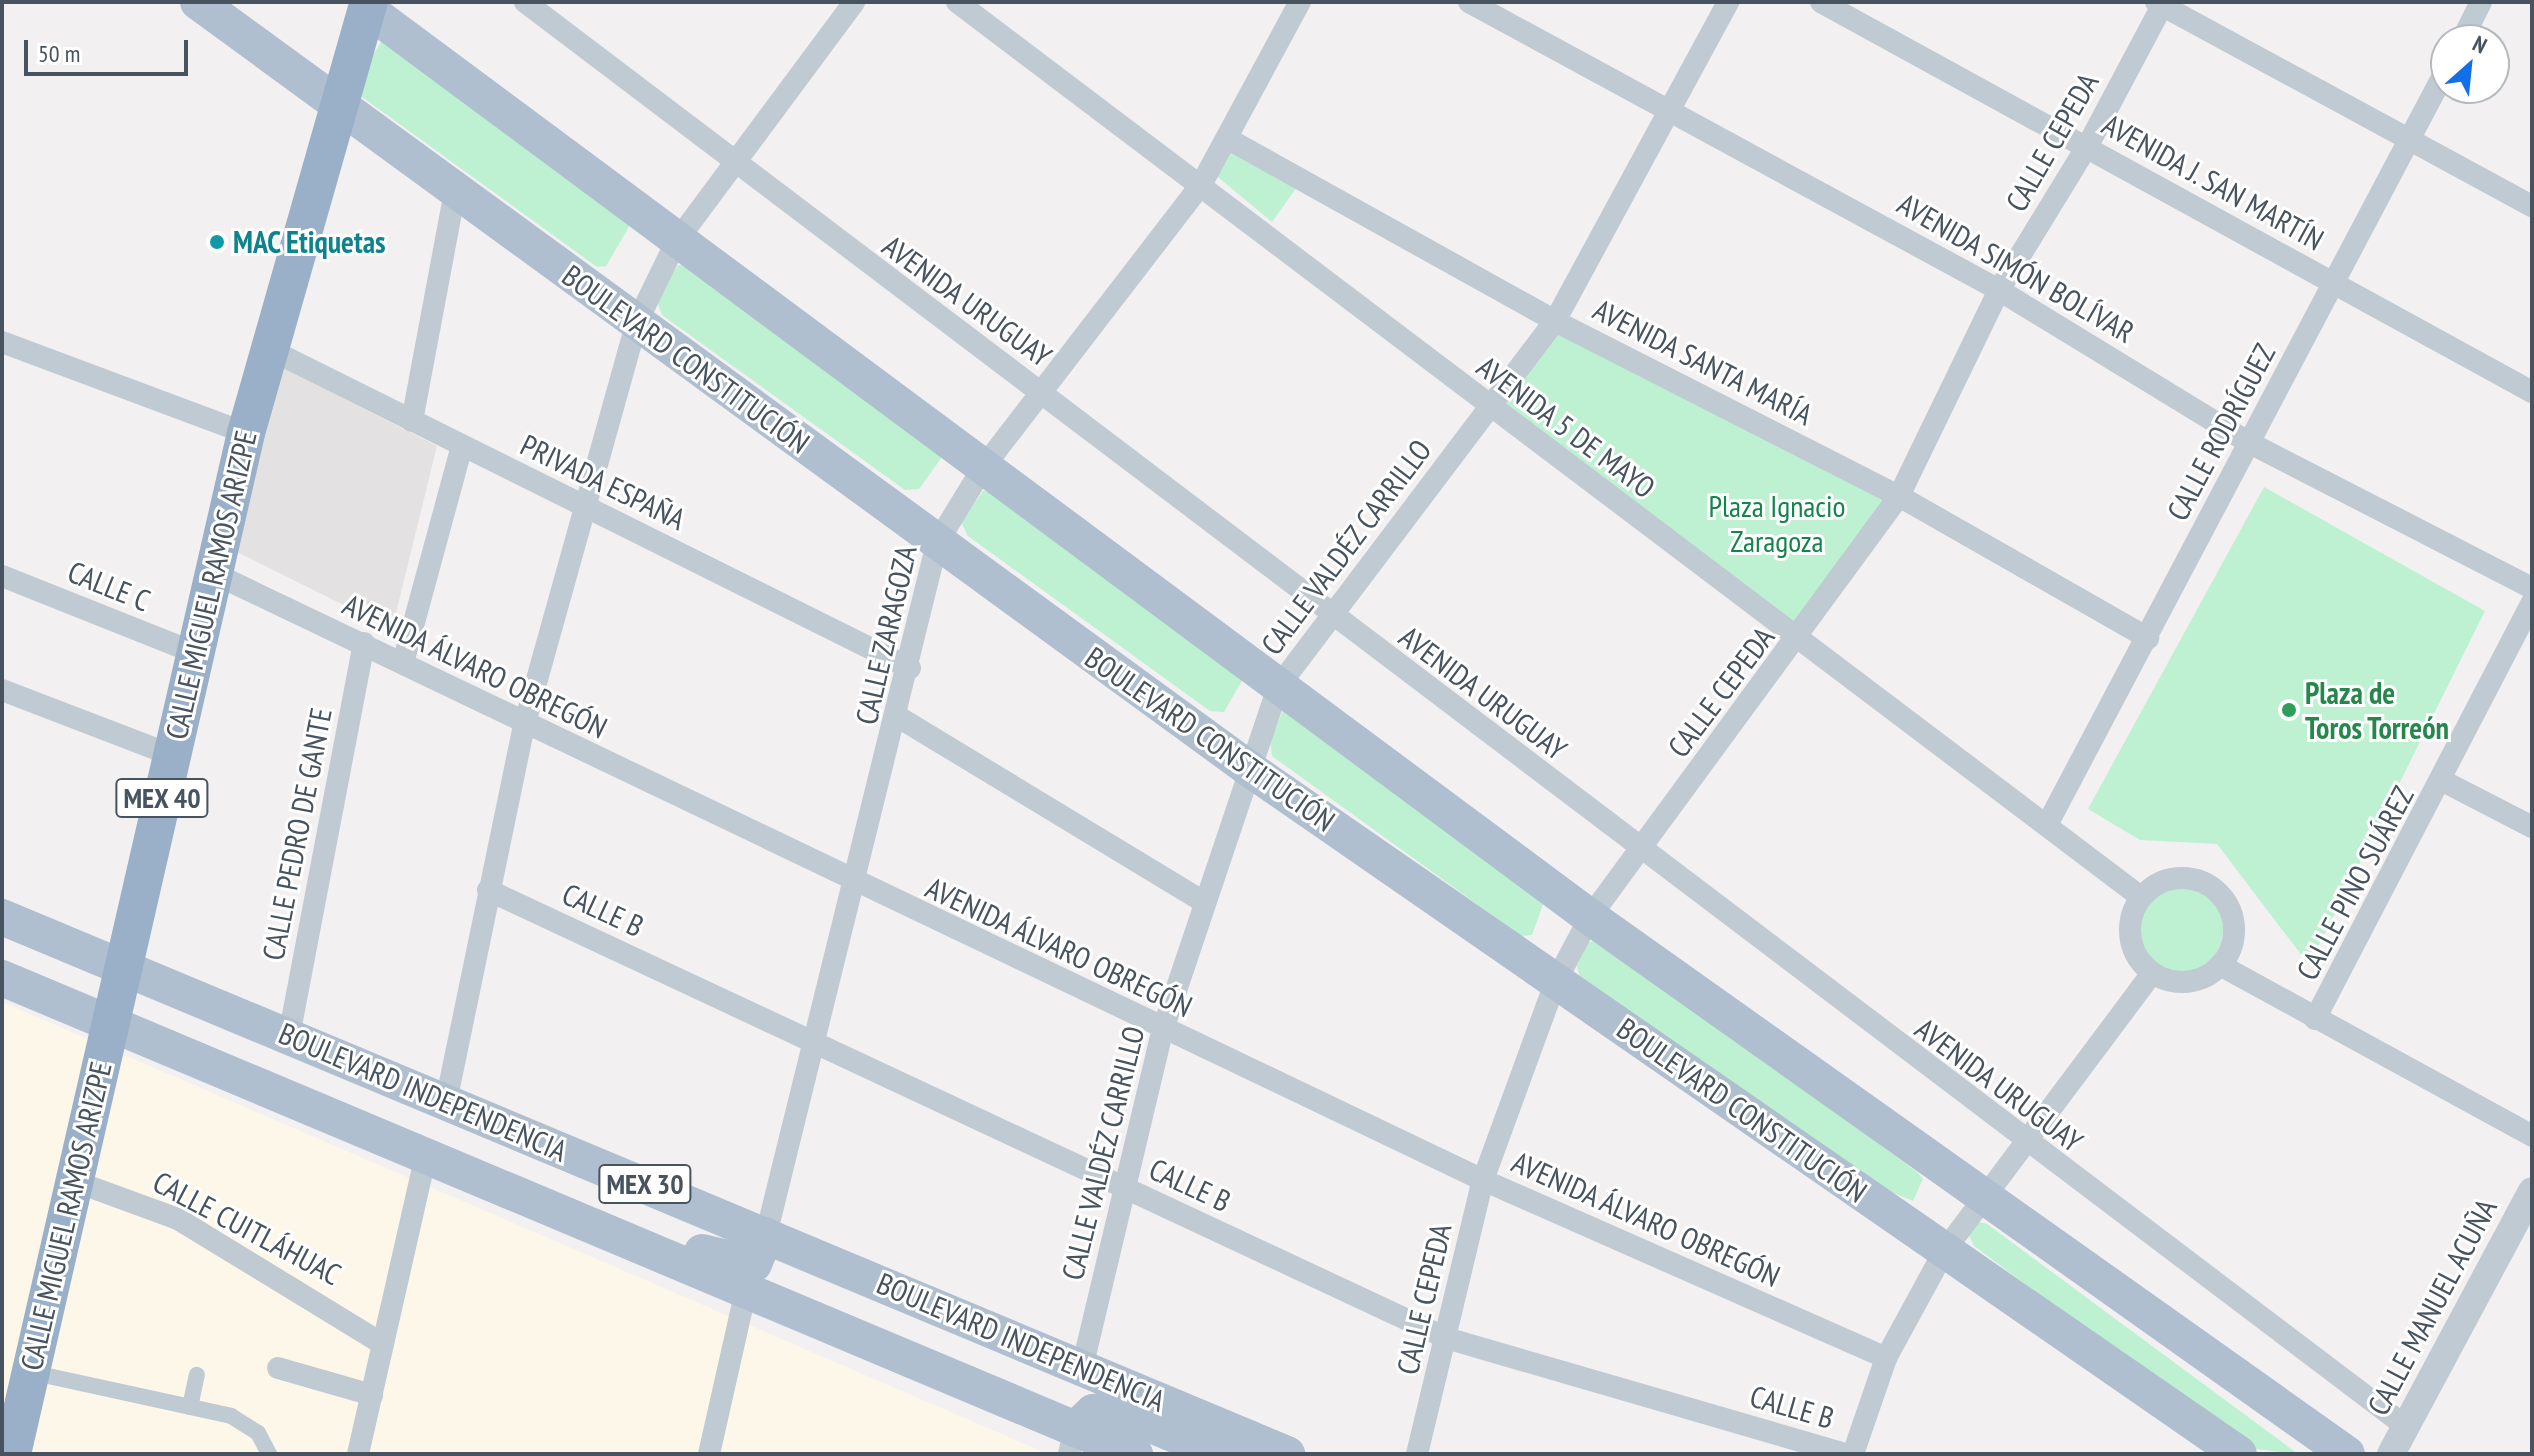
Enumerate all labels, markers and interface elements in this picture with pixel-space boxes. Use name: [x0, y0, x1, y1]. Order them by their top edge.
scale bar: [28, 24, 192, 74]
north arrow: [2430, 24, 2510, 104]
text: N: [2468, 29, 2492, 60]
text: 50 m: [38, 38, 80, 69]
street label: CALLE CEPEDA: [1998, 66, 2106, 218]
street label: AVENIDA J. SAN MARTÍN: [2095, 106, 2331, 258]
street label: AVENIDA SIMÓN BOLÍVAR: [1891, 185, 2141, 351]
place label: MAC Etiquetas: [233, 224, 387, 260]
street label: AVENIDA URUGUAY: [875, 227, 1059, 375]
marker: MAC Etiquetas: [208, 233, 226, 251]
street label: BOULEVARD CONSTITUCIÓN: [556, 257, 816, 461]
street label: AVENIDA SANTA MARÍA: [1587, 291, 1819, 433]
street label: CALLE RODRÍGUEZ: [2159, 338, 2283, 526]
street label: AVENIDA 5 DE MAYO: [1470, 348, 1662, 506]
street label: CALLE MIGUEL RAMOS ARIZPE: [158, 426, 264, 744]
street label: PRIVADA ESPAÑA: [514, 426, 692, 538]
street label: CALLE VALDÉZ CARRILLO: [1253, 432, 1439, 662]
park label: Plaza Ignacio Zaragoza: [1709, 488, 1845, 558]
street label: CALLE ZARAGOZA: [848, 542, 924, 728]
street label: CALLE C: [63, 553, 155, 619]
street label: AVENIDA ÁLVARO OBREGÓN: [336, 586, 614, 746]
street label: AVENIDA URUGUAY: [1392, 618, 1574, 768]
street label: CALLE CEPEDA: [1660, 620, 1782, 764]
street label: BOULEVARD CONSTITUCIÓN: [1078, 639, 1342, 839]
place label: Plaza de Toros Torreón: [2305, 675, 2450, 746]
marker: Plaza de Toros Torreón: [2280, 701, 2298, 719]
street label: CALLE PEDRO DE GANTE: [255, 705, 339, 963]
road number: MEX 40: [114, 774, 210, 822]
street label: CALLE PINO SUÁREZ: [2289, 780, 2421, 986]
street label: AVENIDA ÁLVARO OBREGÓN: [919, 869, 1199, 1025]
street label: CALLE B: [557, 876, 649, 944]
street label: BOULEVARD CONSTITUCIÓN: [1610, 1010, 1874, 1210]
street label: AVENIDA URUGUAY: [1908, 1010, 2090, 1160]
street label: BOULEVARD INDEPENDENCIA: [274, 1015, 572, 1169]
street label: CALLE VALDÉZ CARRILLO: [1054, 1022, 1152, 1284]
street label: CALLE MIGUEL RAMOS ARIZPE: [13, 1057, 119, 1375]
street label: AVENIDA ÁLVARO OBREGÓN: [1506, 1143, 1786, 1295]
street label: CALLE B: [1144, 1151, 1236, 1219]
road number: MEX 30: [597, 1160, 693, 1208]
street label: CALLE CUITLÁHUAC: [147, 1164, 347, 1292]
street label: CALLE MANUEL ACUÑA: [2359, 1192, 2505, 1422]
street label: CALLE CEPEDA: [1389, 1220, 1459, 1378]
street label: BOULEVARD INDEPENDENCIA: [872, 1265, 1170, 1419]
street label: CALLE B: [1746, 1378, 1838, 1436]

